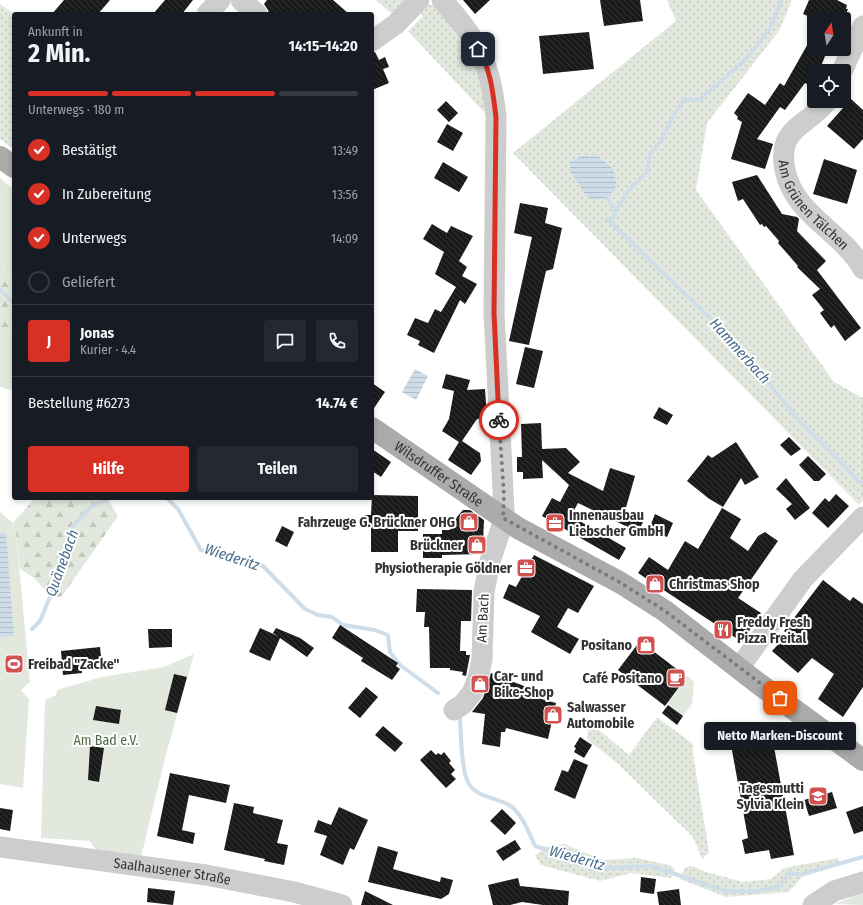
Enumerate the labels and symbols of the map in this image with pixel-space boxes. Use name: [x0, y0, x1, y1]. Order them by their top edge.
north arrow: [807, 12, 851, 56]
pin: [461, 32, 495, 66]
street label: Am Grünen Tälchen: [775, 159, 853, 253]
water label: Hammerbach: [706, 314, 774, 388]
courier: [479, 400, 519, 440]
street label: Wilsdruffer Straße: [391, 437, 487, 510]
place label: Innenausbau Liebscher GmbH: [569, 507, 664, 540]
shop icon: Fahrzeuge G. Brückner OHG: [458, 511, 480, 533]
office icon: Innenausbau Liebscher GmbH: [544, 512, 566, 534]
place label: Fahrzeuge G. Brückner OHG: [298, 514, 455, 531]
water label: Quänebach: [42, 527, 82, 599]
shop icon: Brückner: [466, 534, 488, 556]
place label: Brückner: [410, 537, 464, 554]
water label: Wiederitz: [202, 540, 262, 574]
office icon: Physiotherapie Göldner: [515, 557, 537, 579]
place label: Physiotherapie Göldner: [375, 560, 513, 577]
shop icon: Christmas Shop: [644, 573, 666, 595]
place label: Christmas Shop: [669, 576, 760, 593]
street label: Am Bach: [473, 593, 493, 643]
place label: Freddy Fresh Pizza Freital: [737, 614, 810, 647]
restaurant icon: Freddy Fresh Pizza Freital: [712, 619, 734, 641]
shop icon: Positano: [635, 634, 657, 656]
place label: Positano: [581, 637, 633, 654]
sports icon: Freibad "Zacke": [3, 653, 25, 675]
place label: Freibad "Zacke": [28, 656, 120, 673]
cafe icon: Café Positano: [665, 667, 687, 689]
place label: Car- und Bike-Shop: [494, 668, 554, 701]
place label: Café Positano: [582, 670, 663, 687]
shop icon: Car- und Bike-Shop: [469, 673, 491, 695]
pin: [763, 681, 797, 715]
place label: Salwasser Automobile: [566, 699, 634, 732]
shop icon: Salwasser Automobile: [542, 704, 564, 726]
callout: Netto Marken-Discount: [704, 722, 856, 750]
park label: Am Bad e.V.: [73, 732, 139, 749]
place label: Tagesmutti Sylvia Klein: [737, 780, 804, 813]
school or university icon: Tagesmutti Sylvia Klein: [807, 785, 829, 807]
water label: Wiederitz: [547, 842, 607, 875]
street label: Saalhausener Straße: [113, 854, 233, 888]

